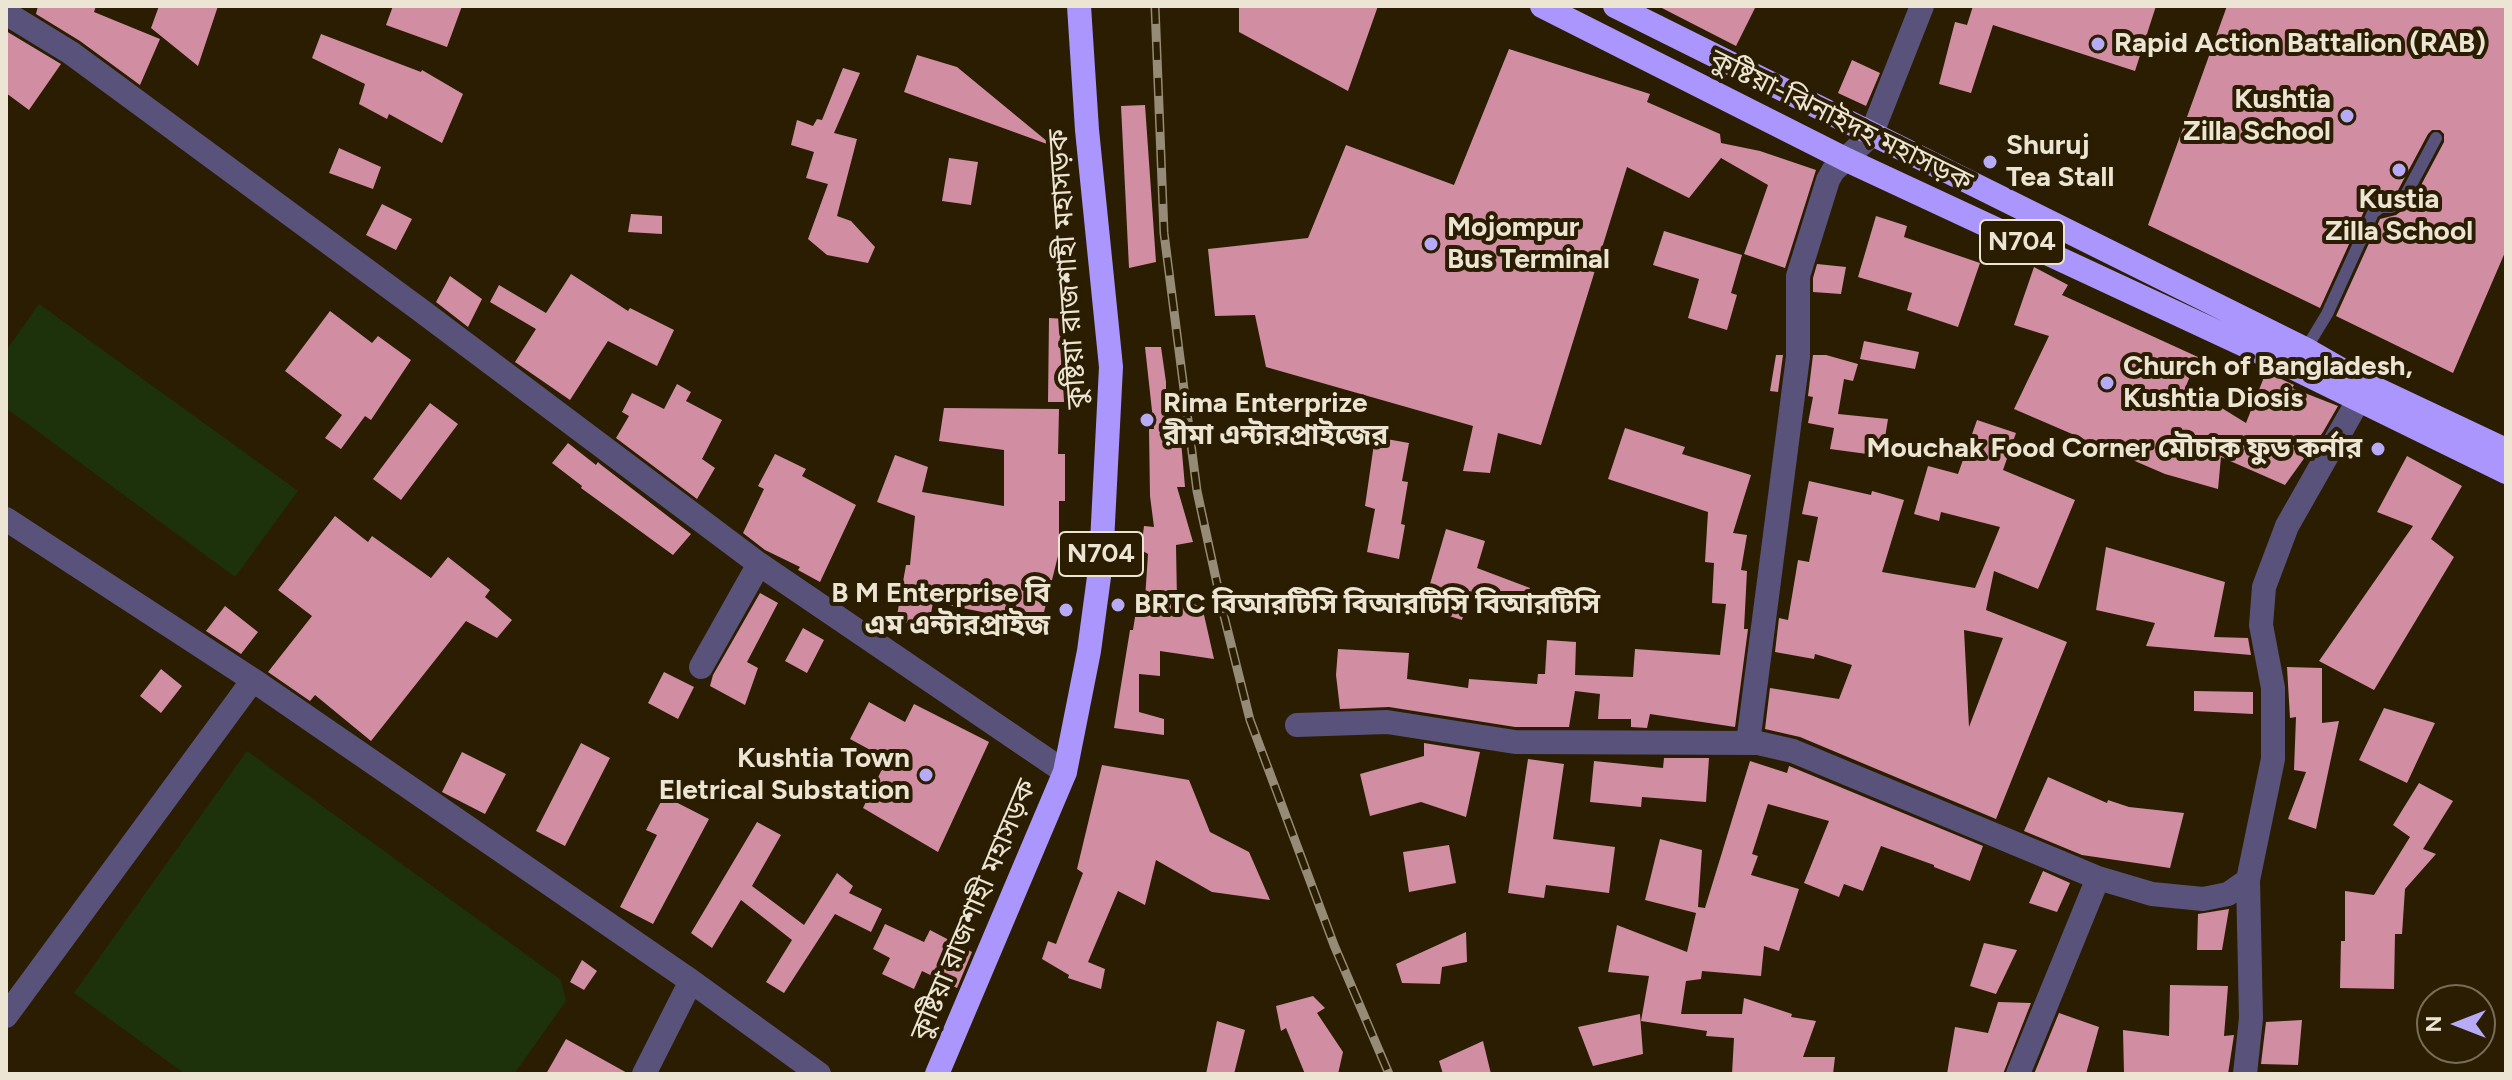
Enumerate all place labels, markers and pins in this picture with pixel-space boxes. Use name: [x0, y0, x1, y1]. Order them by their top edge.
place label: Rapid Action Battalion (RAB): [2114, 27, 2486, 61]
marker: Rapid Action Battalion (RAB): [2089, 35, 2107, 53]
place label: Kushtia Zilla School: [2183, 83, 2331, 149]
marker: Kushtia Zilla School: [2338, 107, 2356, 125]
place label: Shuruj Tea Stall: [2006, 129, 2114, 195]
marker: Shuruj Tea Stall: [1981, 153, 1999, 171]
marker: Kustia Zilla School: [2390, 161, 2408, 179]
place label: Kustia Zilla School: [2325, 183, 2473, 249]
place label: Mojompur Bus Terminal: [1447, 211, 1610, 277]
marker: Mojompur Bus Terminal: [1422, 235, 1440, 253]
place label: Church of Bangladesh, Kushtia Diosis: [2123, 350, 2413, 416]
marker: Church of Bangladesh, Kushtia Diosis: [2098, 374, 2116, 392]
place label: Rima Enterprize রীমা এন্টারপ্রাইজের: [1163, 387, 1388, 453]
marker: Rima Enterprize রীমা এন্টারপ্রাইজের: [1138, 411, 1156, 429]
place label: Mouchak Food Corner মৌচাক ফুড কর্নার: [1867, 432, 2362, 466]
marker: Mouchak Food Corner মৌচাক ফুড কর্নার: [2369, 440, 2387, 458]
place label: B M Enterprise বি এম এন্টারপ্রাইজ: [831, 577, 1050, 643]
place label: BRTC বিআরটিসি বিআরটিসি বিআরটিসি: [1134, 588, 1600, 622]
marker: BRTC বিআরটিসি বিআরটিসি বিআরটিসি: [1109, 596, 1127, 614]
marker: B M Enterprise বি এম এন্টারপ্রাইজ: [1057, 601, 1075, 619]
place label: Kushtia Town Eletrical Substation: [659, 742, 910, 808]
marker: Kushtia Town Eletrical Substation: [917, 766, 935, 784]

